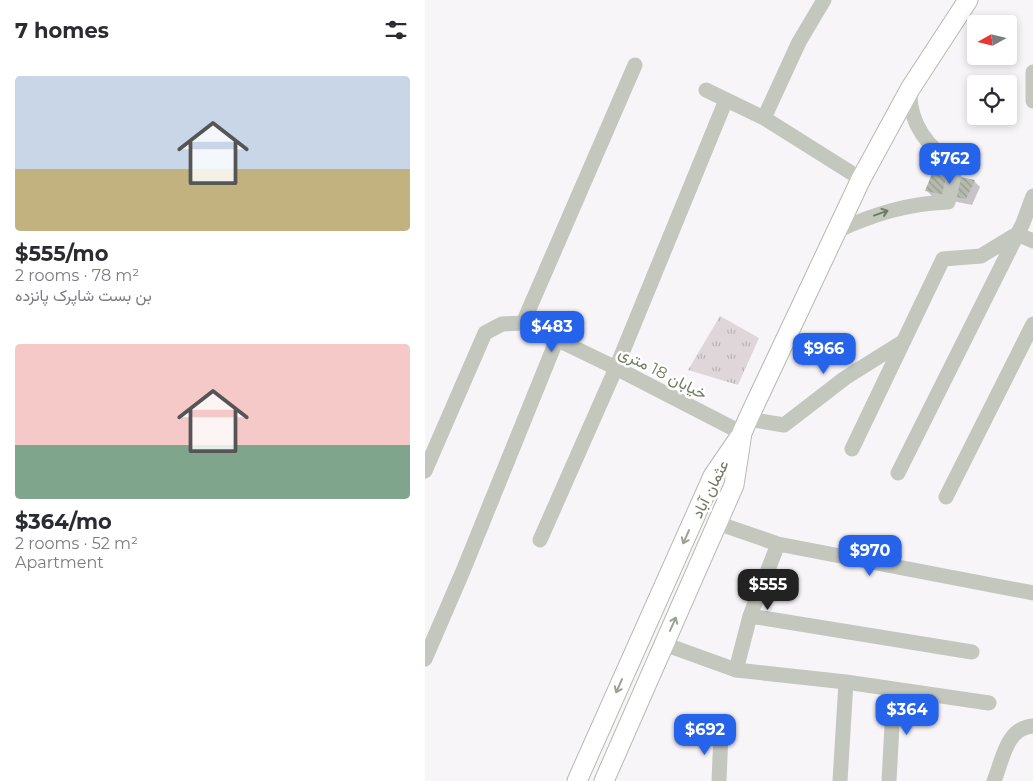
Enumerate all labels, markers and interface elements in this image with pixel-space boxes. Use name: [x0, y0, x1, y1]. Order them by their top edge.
north arrow: [967, 15, 1017, 65]
map controls: [967, 15, 1017, 125]
icon: filters: [382, 16, 410, 44]
text: 7 homes: [15, 18, 109, 43]
button: locate: [967, 75, 1017, 125]
icon: home: [168, 108, 258, 198]
pin: $762: [920, 142, 980, 185]
text: $762: [930, 149, 970, 168]
one-way arrow: [873, 208, 888, 217]
text: $555/mo: [15, 241, 108, 266]
text: 2 rooms · 78 m²: [15, 266, 139, 285]
text: بن بست شاپرک پانزده: [15, 286, 152, 305]
pin: $483: [522, 310, 582, 353]
text: $483: [531, 317, 573, 336]
pin: $966: [794, 332, 854, 375]
text: $966: [804, 339, 844, 358]
street label: خیابان 18 متری: [615, 343, 711, 404]
icon: home: [168, 376, 258, 466]
street label: عثمان آباد: [687, 457, 733, 521]
text: $364/mo: [15, 509, 112, 534]
one-way arrow: [680, 529, 690, 544]
text: 2 rooms · 52 m²: [15, 534, 138, 553]
pin: $970: [840, 534, 900, 577]
text: $970: [850, 541, 890, 560]
text: Apartment: [15, 553, 104, 572]
pin: $555: [738, 568, 798, 611]
text: $555: [749, 575, 787, 594]
one-way arrow: [668, 617, 678, 632]
one-way arrow: [614, 678, 624, 693]
pin: $364: [877, 694, 937, 736]
text: $364: [887, 700, 927, 719]
pin: $692: [675, 714, 735, 756]
text: $692: [685, 720, 725, 739]

